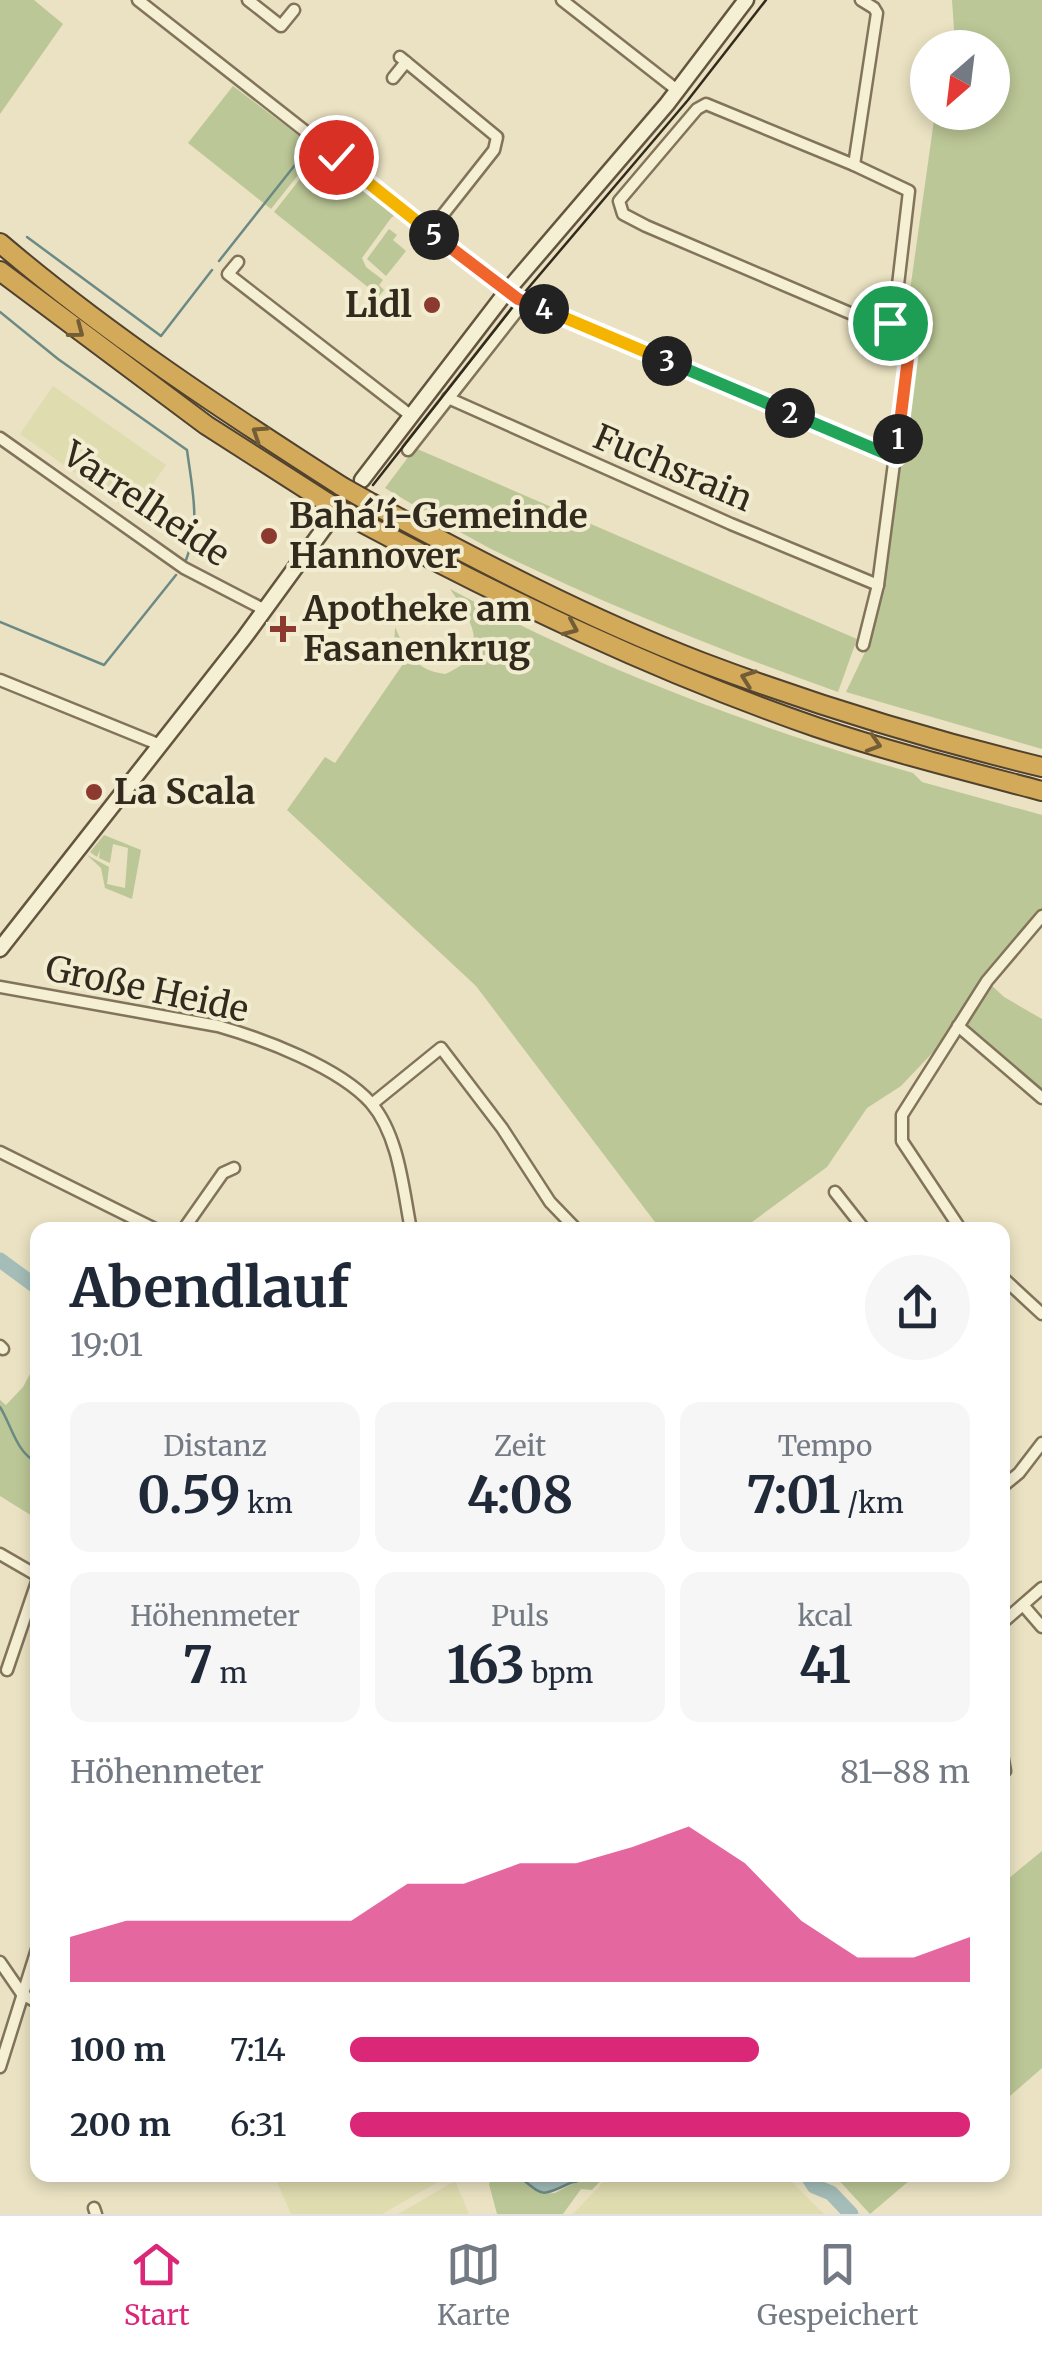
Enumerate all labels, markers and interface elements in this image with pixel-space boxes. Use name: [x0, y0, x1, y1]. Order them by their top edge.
north arrow: [910, 30, 1010, 130]
map controls: [910, 30, 1010, 130]
pin: [294, 115, 379, 200]
icon: check: [309, 130, 364, 185]
pin: 5: [409, 210, 459, 260]
text: 5: [426, 217, 442, 253]
pin: [848, 281, 933, 366]
place label: Lidl: [345, 283, 412, 327]
pin: 4: [519, 284, 569, 334]
text: 4: [535, 291, 553, 327]
marker: Lidl: [421, 294, 443, 316]
icon: arrive: [863, 296, 918, 351]
one-way arrow: [66, 320, 84, 337]
pin: 3: [642, 336, 692, 386]
text: 3: [659, 343, 675, 379]
pin: 2: [765, 388, 815, 438]
text: 2: [782, 395, 798, 431]
pin: 1: [873, 414, 923, 464]
street label: Fuchsrain: [587, 415, 759, 521]
text: 1: [892, 421, 904, 457]
one-way arrow: [252, 427, 270, 446]
street label: Varrelheide: [53, 431, 238, 576]
place label: Bahá'í-Gemeinde Hannover: [289, 494, 588, 578]
marker: Bahá'í-Gemeinde Hannover: [258, 525, 280, 547]
place label: Apotheke am Fasanenkrug: [302, 587, 531, 671]
one-way arrow: [561, 616, 579, 636]
marker: Apotheke am Fasanenkrug: [272, 618, 294, 640]
one-way arrow: [740, 669, 757, 690]
one-way arrow: [865, 732, 882, 753]
place label: La Scala: [114, 770, 255, 814]
marker: La Scala: [83, 781, 105, 803]
street label: Große Heide: [42, 946, 252, 1032]
text: Abendlauf: [70, 1253, 349, 1322]
button: share: [865, 1255, 970, 1360]
text: 19:01: [70, 1325, 143, 1365]
text: Distanz: [163, 1428, 267, 1464]
text: Zeit: [494, 1428, 546, 1464]
text: Tempo: [778, 1428, 872, 1464]
text: 0.59: [137, 1464, 241, 1527]
text: 4:08: [467, 1464, 573, 1527]
text: 7:01: [746, 1464, 841, 1527]
text: km: [241, 1485, 293, 1521]
text: /km: [841, 1485, 904, 1521]
text: Höhenmeter: [130, 1598, 300, 1634]
text: Puls: [491, 1598, 549, 1634]
text: kcal: [797, 1598, 853, 1634]
text: 7: [183, 1634, 213, 1697]
text: 163: [447, 1634, 525, 1697]
text: 41: [799, 1634, 851, 1697]
text: m: [213, 1655, 247, 1691]
text: bpm: [525, 1655, 593, 1691]
text: Höhenmeter: [70, 1752, 264, 1792]
text: 81–88 m: [840, 1752, 970, 1792]
text: 100 m: [70, 2030, 166, 2070]
text: 7:14: [230, 2030, 286, 2070]
text: 200 m: [70, 2105, 171, 2145]
text: 6:31: [230, 2105, 287, 2145]
tab: Start: [124, 2237, 190, 2333]
tab: Karte: [437, 2237, 510, 2333]
tab: Gespeichert: [757, 2237, 918, 2333]

